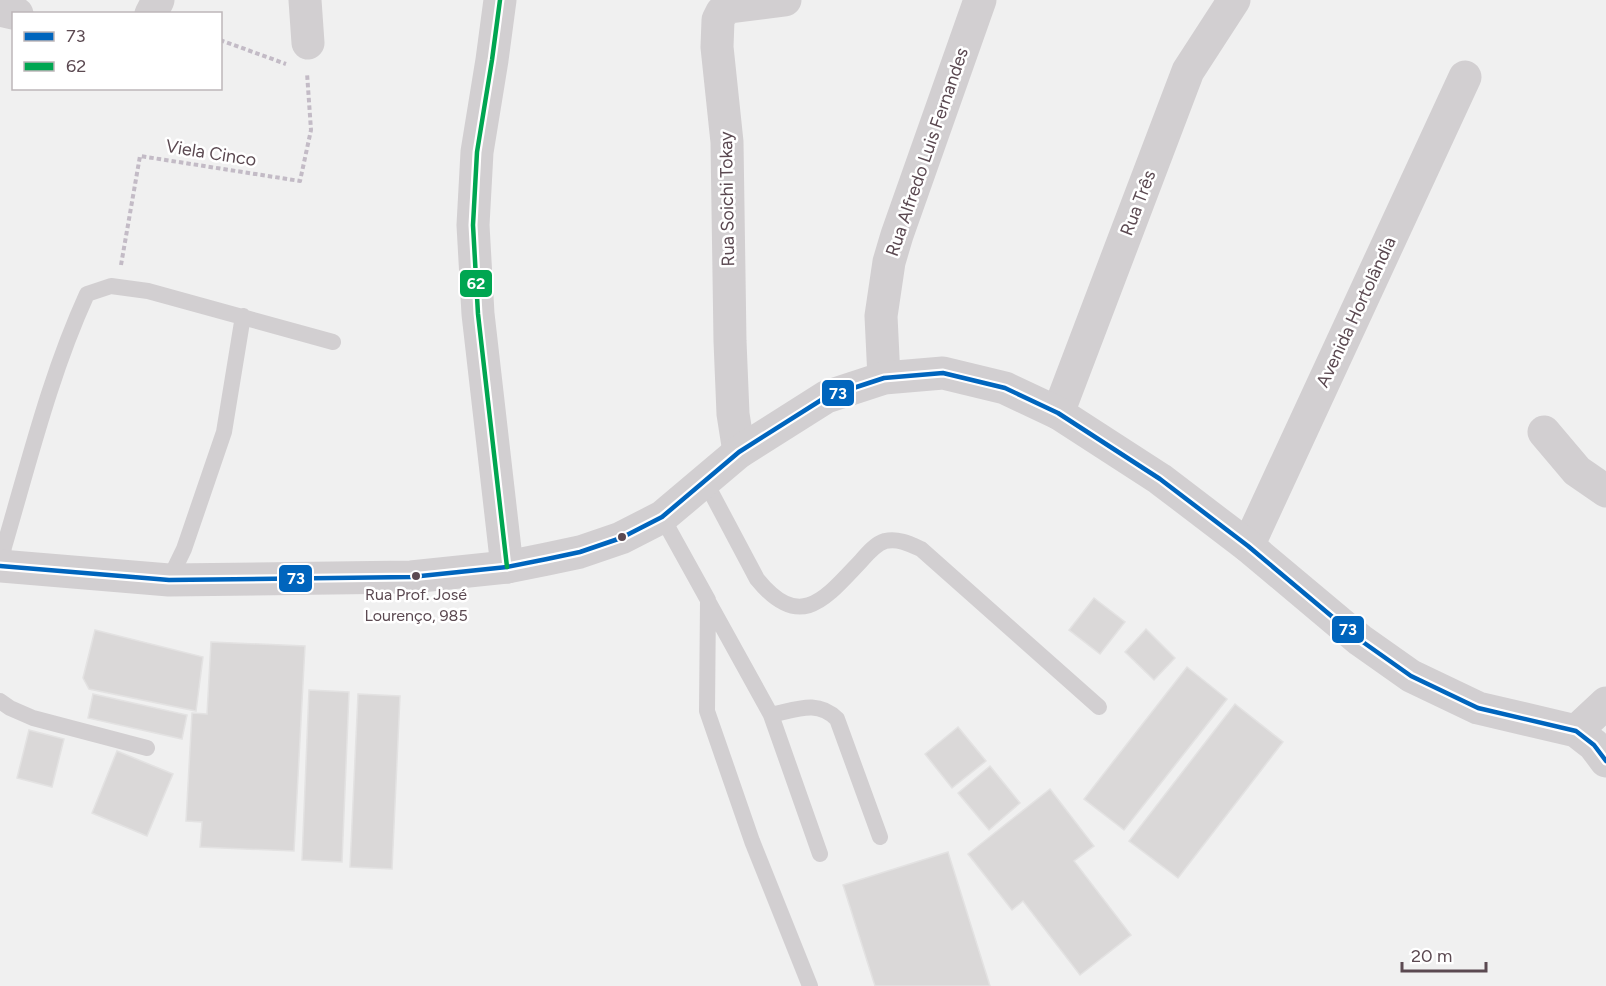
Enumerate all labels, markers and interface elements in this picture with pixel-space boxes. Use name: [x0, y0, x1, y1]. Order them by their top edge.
legend: [12, 12, 222, 90]
text: 73: [66, 25, 85, 47]
street label: Rua Alfredo Luis Fernandes: [881, 45, 973, 259]
text: 62: [66, 55, 86, 77]
street label: Rua Soichi Tokay: [715, 131, 739, 267]
street label: Viela Cinco: [164, 135, 258, 171]
street label: Rua Três: [1115, 167, 1161, 239]
street label: Avenida Hortolândia: [1311, 233, 1401, 391]
line badge: 62: [459, 269, 493, 298]
text: 62: [467, 274, 485, 293]
line badge: 73: [821, 379, 855, 407]
text: 73: [829, 384, 847, 403]
unlabelled marker: [616, 531, 628, 543]
line badge: 73: [278, 564, 313, 593]
text: 73: [287, 569, 305, 588]
marker: Rua Prof. José Lourenço, 985: [410, 570, 422, 582]
place label: Rua Prof. José Lourenço, 985: [364, 585, 468, 625]
line badge: 73: [1331, 615, 1365, 644]
text: 73: [1339, 620, 1357, 639]
scale bar: [1402, 935, 1486, 973]
text: 20 m: [1411, 945, 1452, 967]

